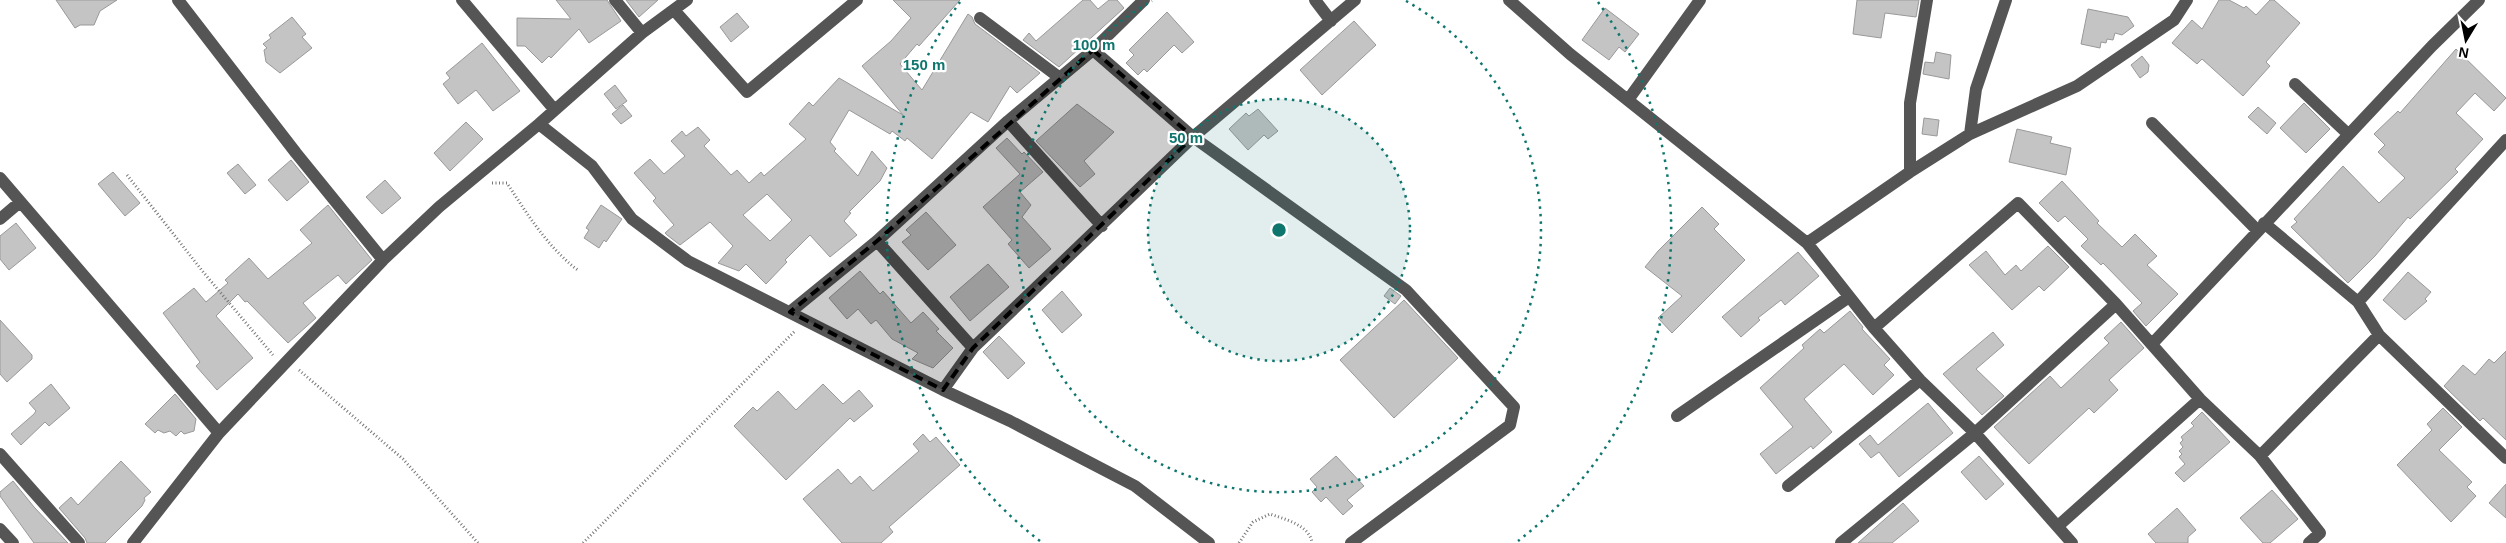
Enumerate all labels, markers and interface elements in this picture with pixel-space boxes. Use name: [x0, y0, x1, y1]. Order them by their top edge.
north arrow: [2441, 15, 2491, 65]
text: 100 m: [1073, 36, 1115, 53]
text: N: [2457, 44, 2470, 62]
text: 150 m: [903, 56, 945, 73]
text: 50 m: [1169, 129, 1203, 146]
centre of rings: [1270, 221, 1288, 239]

